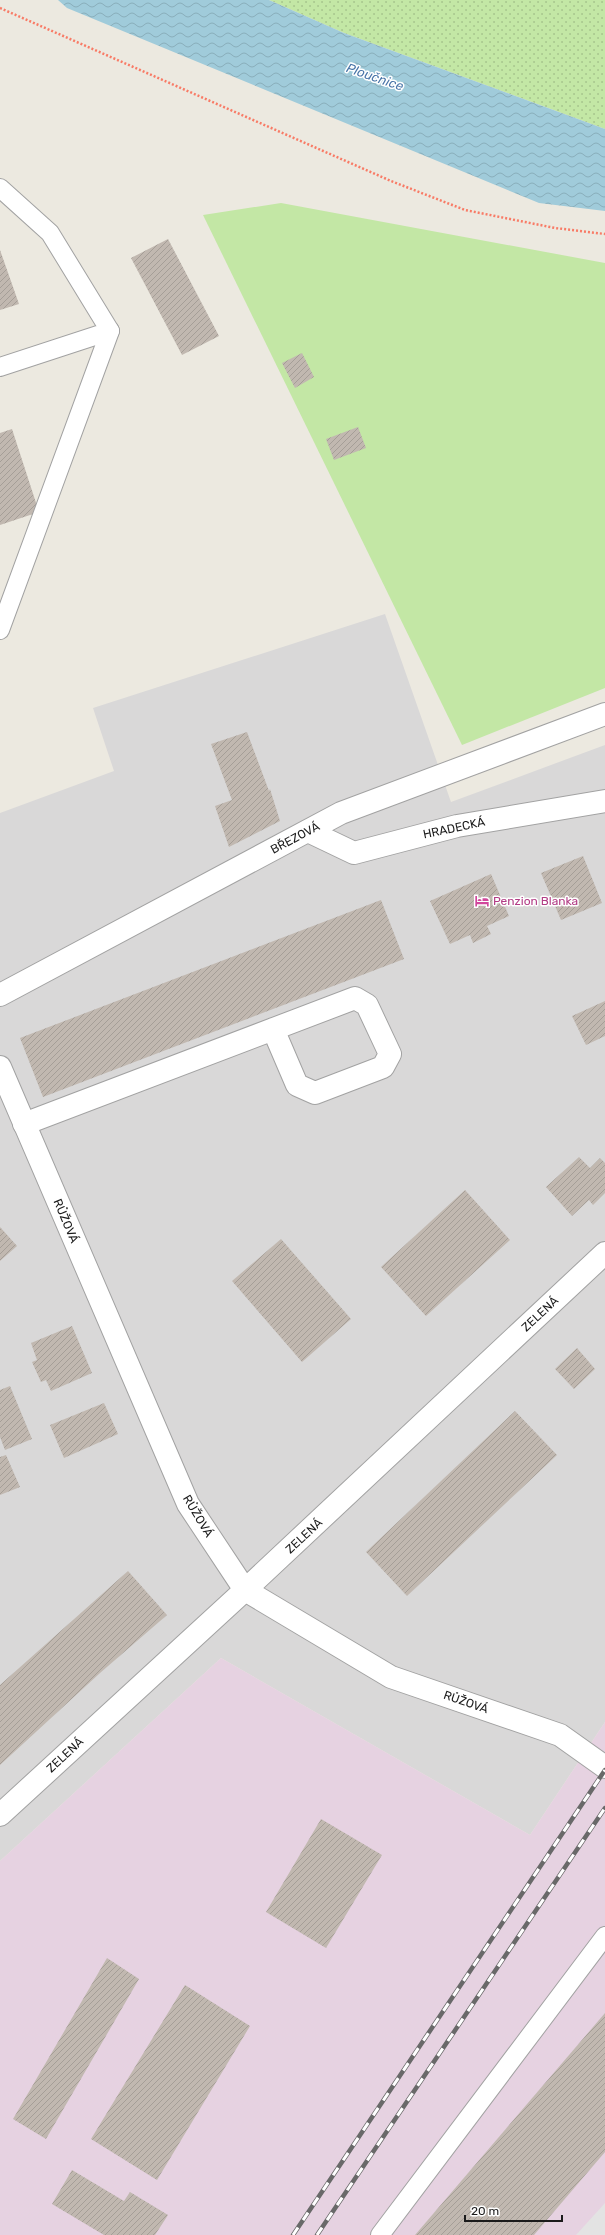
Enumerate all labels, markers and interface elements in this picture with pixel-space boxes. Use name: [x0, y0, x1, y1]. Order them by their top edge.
water label: Ploučnice: [344, 60, 406, 94]
street label: HRADECKÁ: [422, 815, 486, 841]
street label: BŘEZOVÁ: [268, 819, 322, 857]
hotel icon: Penzion Blanka: [474, 893, 490, 909]
place label: Penzion Blanka: [493, 894, 578, 908]
street label: RŮŽOVÁ: [50, 1197, 82, 1245]
street label: ZELENÁ: [519, 1294, 561, 1334]
street label: RŮŽOVÁ: [180, 1492, 216, 1540]
street label: ZELENÁ: [283, 1516, 325, 1556]
street label: RŮŽOVÁ: [442, 1688, 490, 1716]
street label: ZELENÁ: [44, 1735, 86, 1775]
scale bar: [465, 2197, 562, 2223]
text: 20 m: [471, 2204, 499, 2218]

